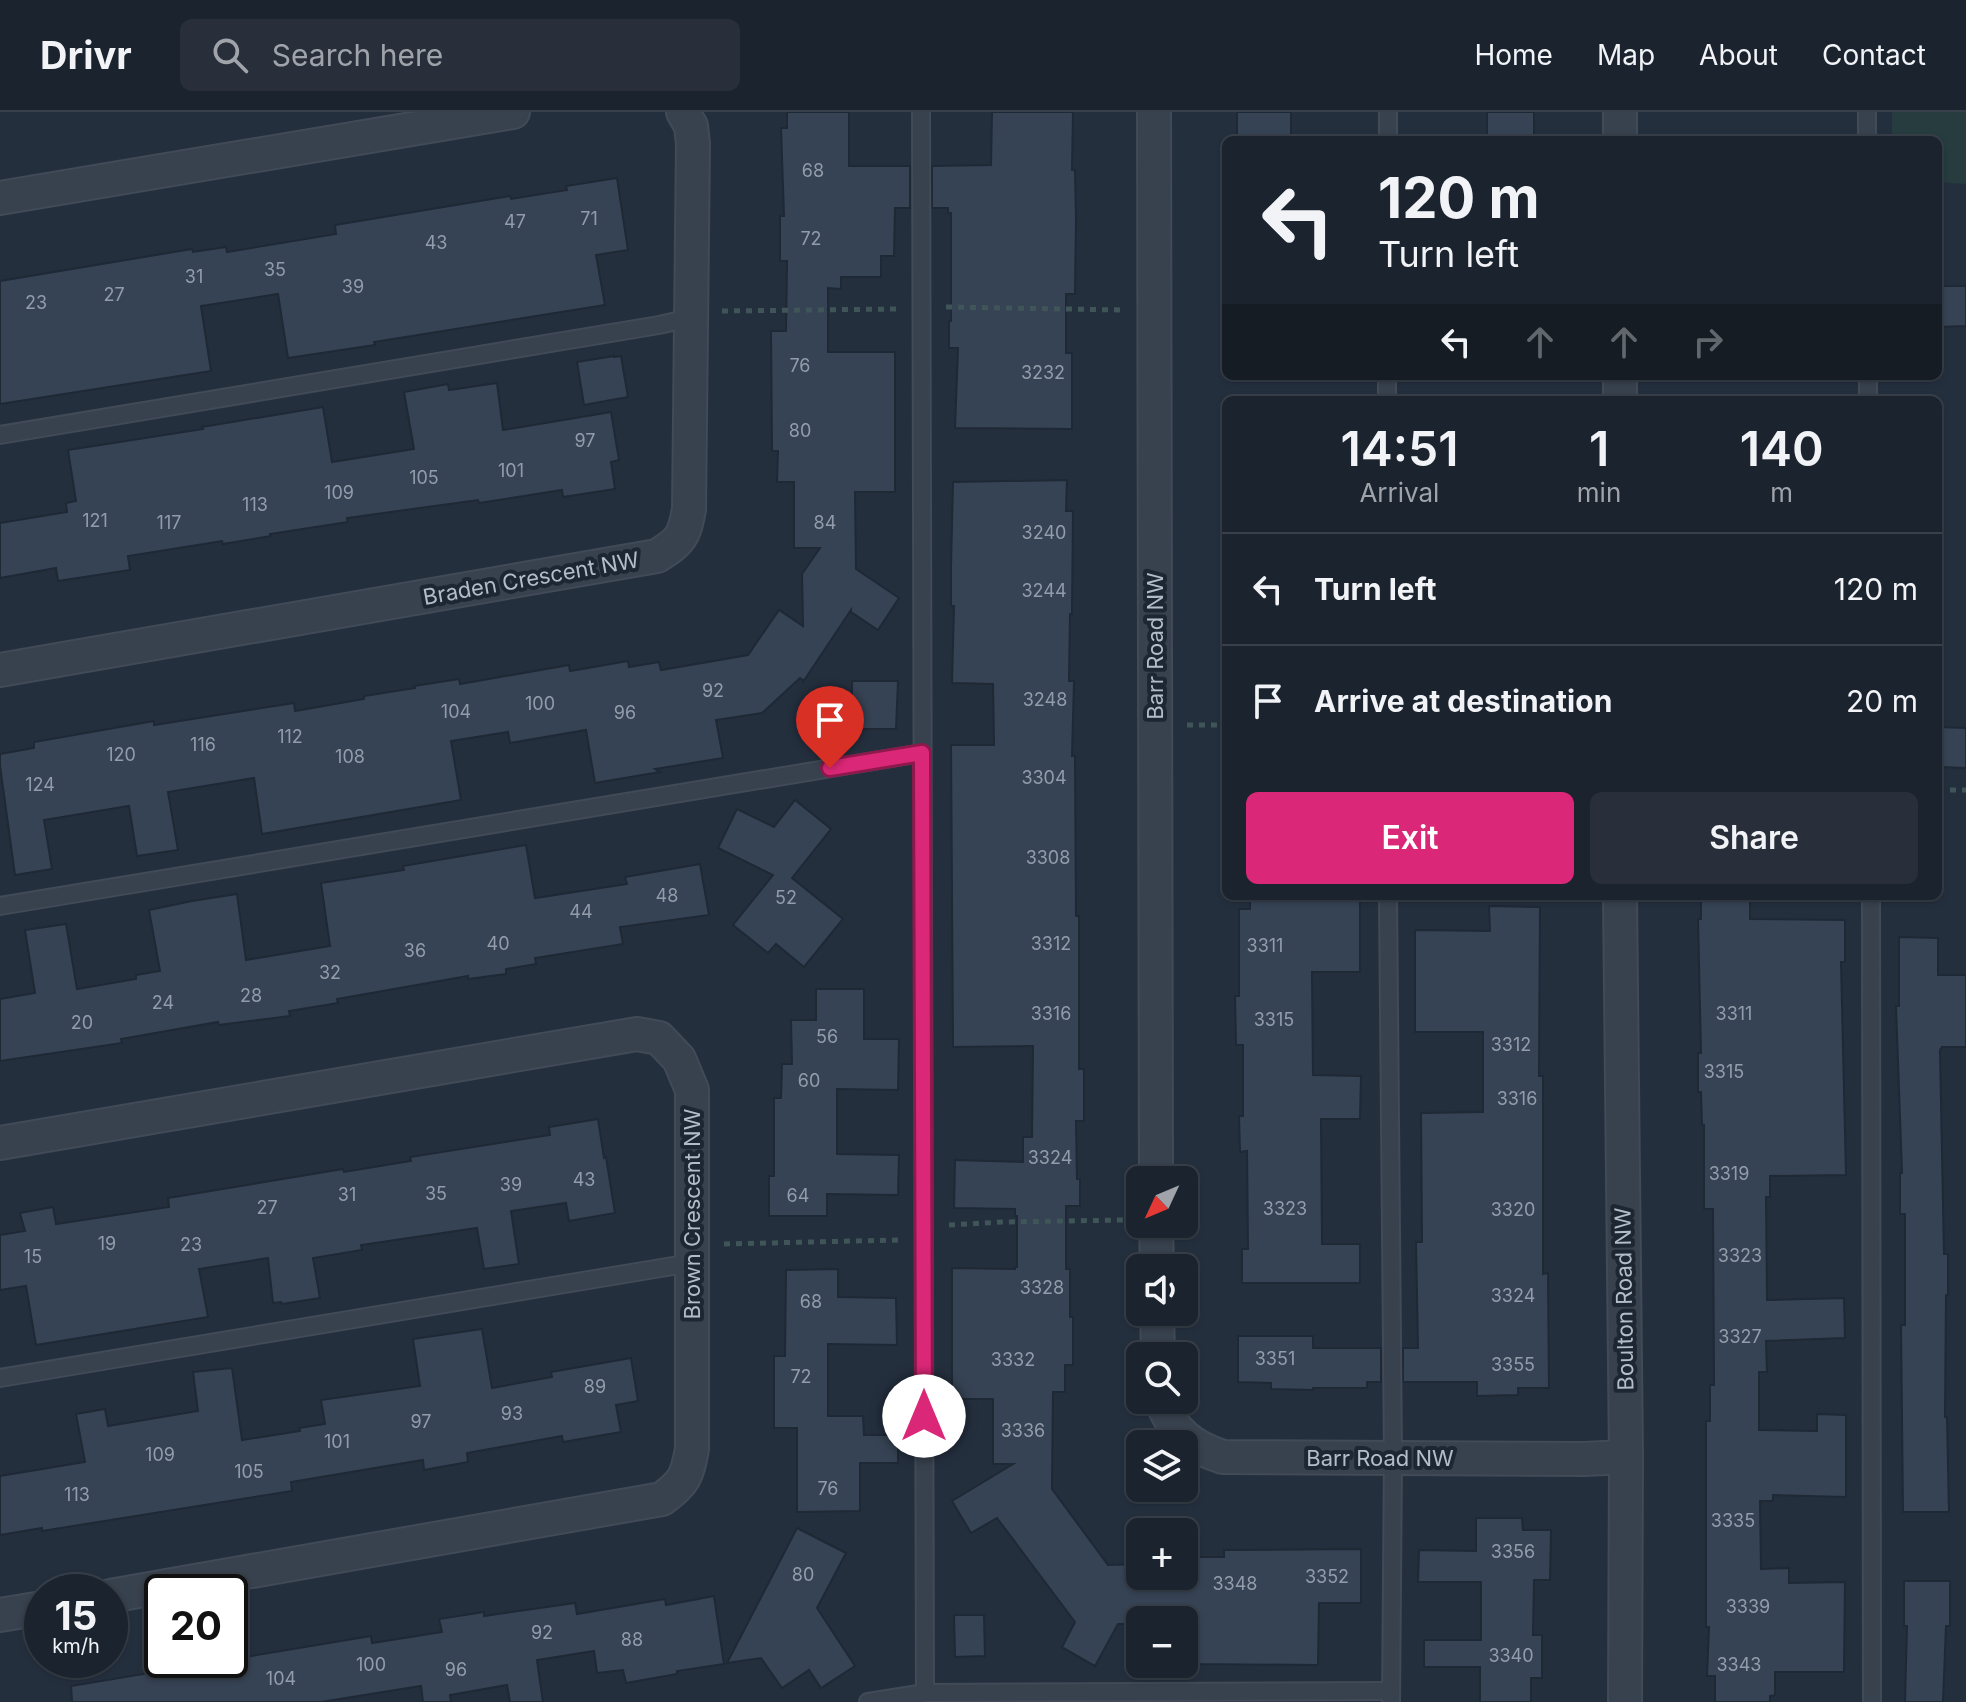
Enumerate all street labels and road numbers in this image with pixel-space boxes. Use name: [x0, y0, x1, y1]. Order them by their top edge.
street label: Braden Crescent NW: [421, 546, 641, 610]
street label: Barr Road NW: [1142, 572, 1168, 720]
street label: Brown Crescent NW: [679, 1108, 705, 1319]
street label: Boulton Road NW: [1609, 1207, 1639, 1391]
street label: Barr Road NW: [1306, 1445, 1454, 1471]

